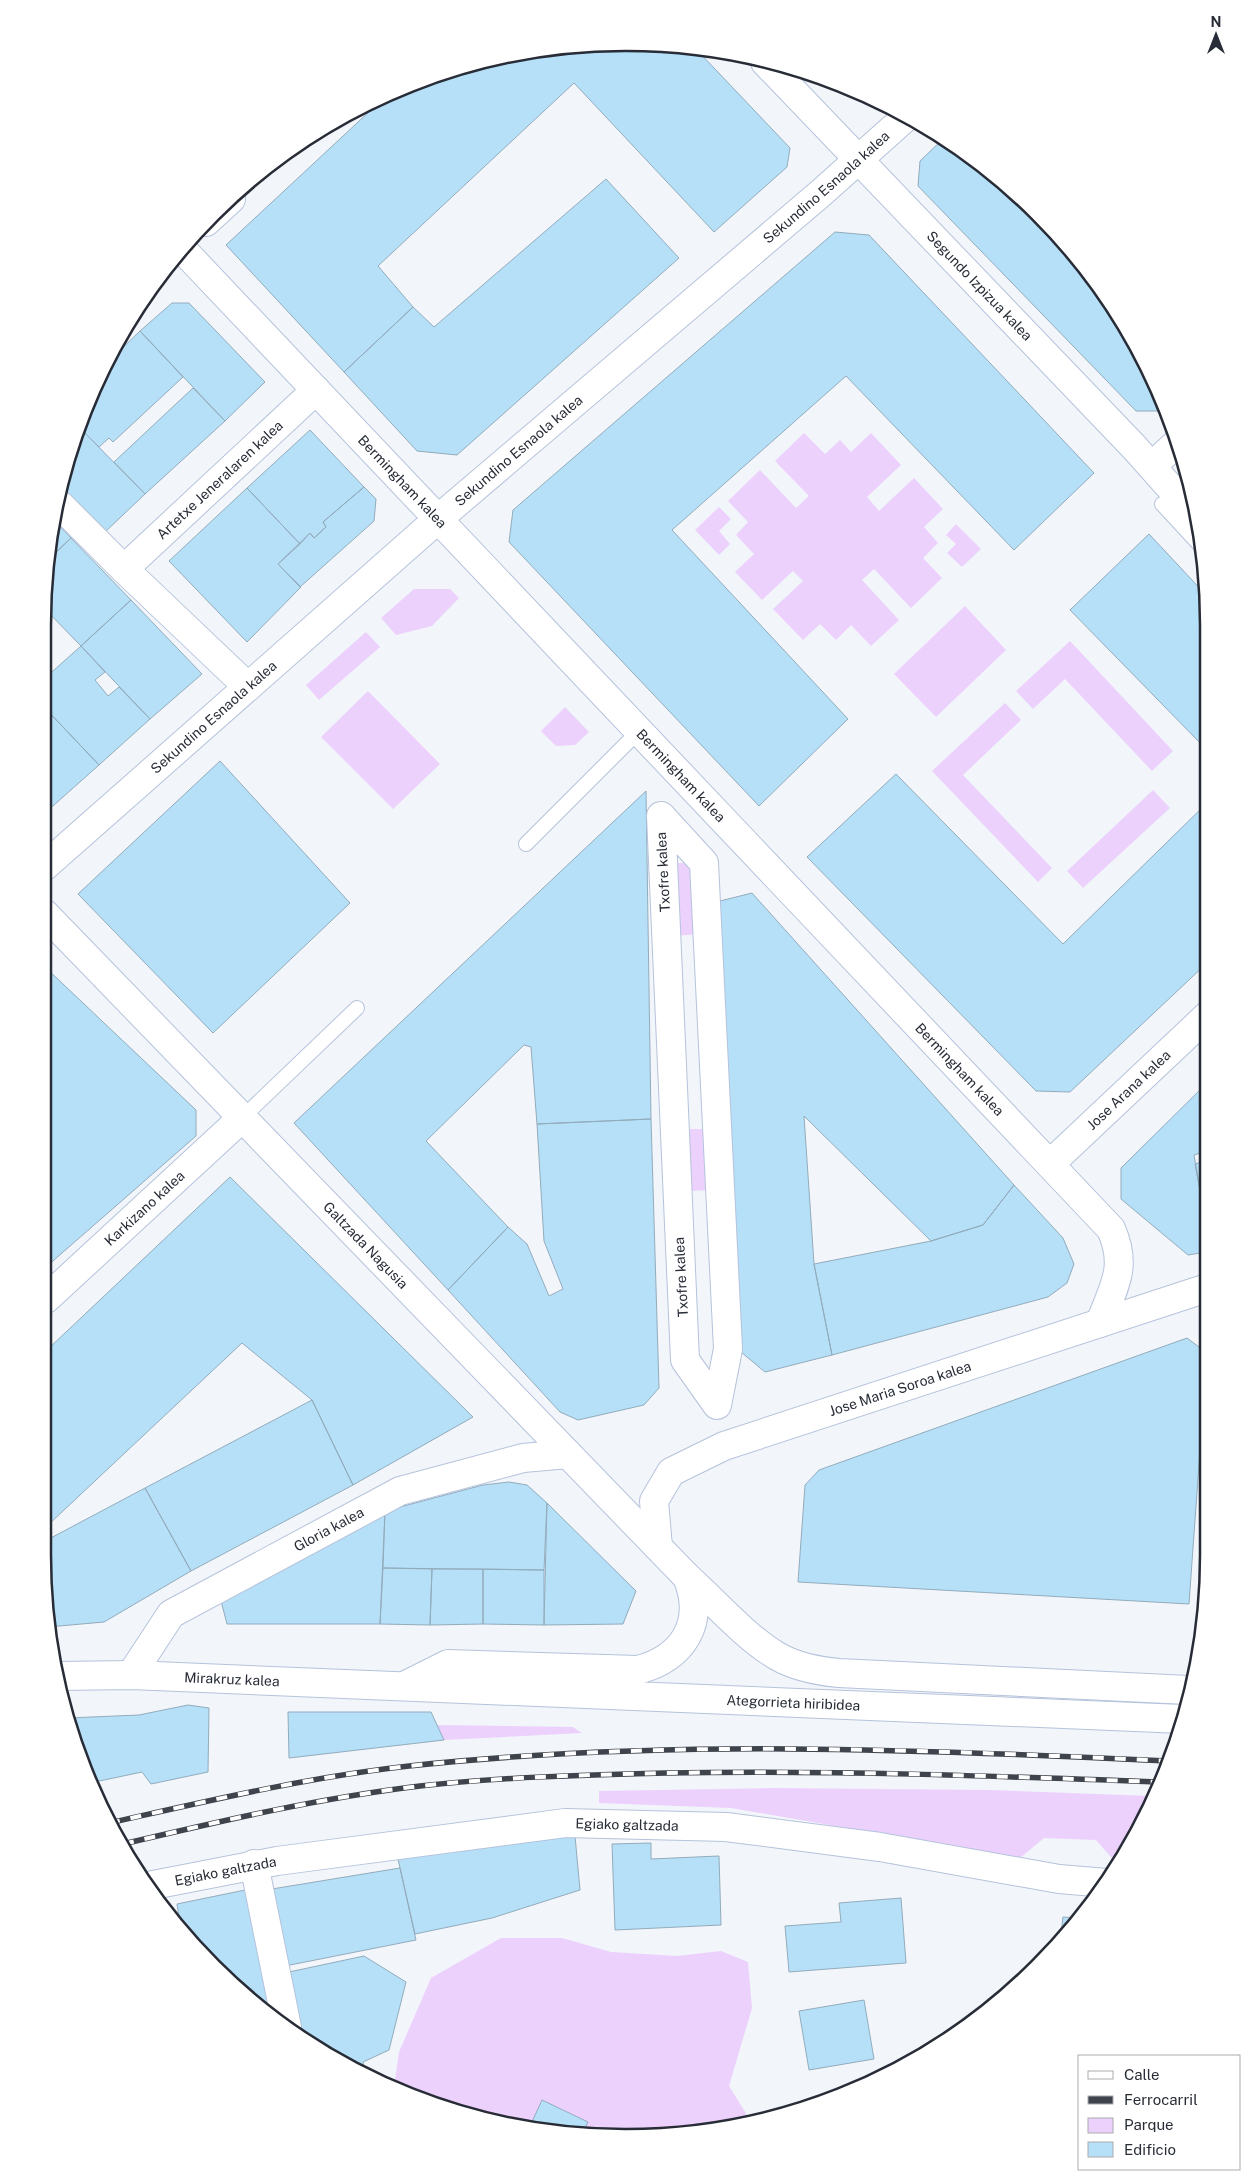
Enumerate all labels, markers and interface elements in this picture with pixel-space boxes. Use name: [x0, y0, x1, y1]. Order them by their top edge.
north arrow: [1191, 10, 1241, 60]
text: N: [1211, 14, 1221, 30]
street label: Sekundino Esnaola kalea: [760, 128, 893, 247]
street label: Segundo Izpizua kalea: [924, 228, 1035, 344]
street label: Sekundino Esnaola kalea: [452, 392, 586, 509]
street label: Artetxe Jeneralaren kalea: [153, 417, 286, 542]
street label: Bermingham kalea: [355, 432, 450, 531]
street label: Sekundino Esnaola kalea: [148, 657, 280, 777]
street label: Bermingham kalea: [633, 726, 729, 825]
street label: Txofre kalea: [653, 832, 673, 912]
street label: Bermingham kalea: [912, 1020, 1007, 1119]
street label: Jose Arana kalea: [1084, 1047, 1174, 1133]
street label: Karkizano kalea: [101, 1167, 188, 1249]
street label: Galtzada Nagusia: [320, 1198, 411, 1292]
street label: Txofre kalea: [671, 1237, 691, 1317]
street label: Jose Maria Soroa kalea: [827, 1358, 973, 1419]
street label: Gloria kalea: [291, 1504, 366, 1555]
street label: Mirakruz kalea: [184, 1669, 280, 1689]
street label: Ategorrieta hiribidea: [726, 1692, 861, 1714]
street label: Egiako galtzada: [575, 1815, 679, 1834]
street label: Egiako galtzada: [173, 1853, 278, 1889]
legend: [1078, 2055, 1241, 2170]
text: Calle: [1124, 2066, 1160, 2083]
text: Ferrocarril: [1124, 2091, 1198, 2108]
text: Parque: [1124, 2116, 1174, 2133]
text: Edificio: [1124, 2141, 1176, 2158]

